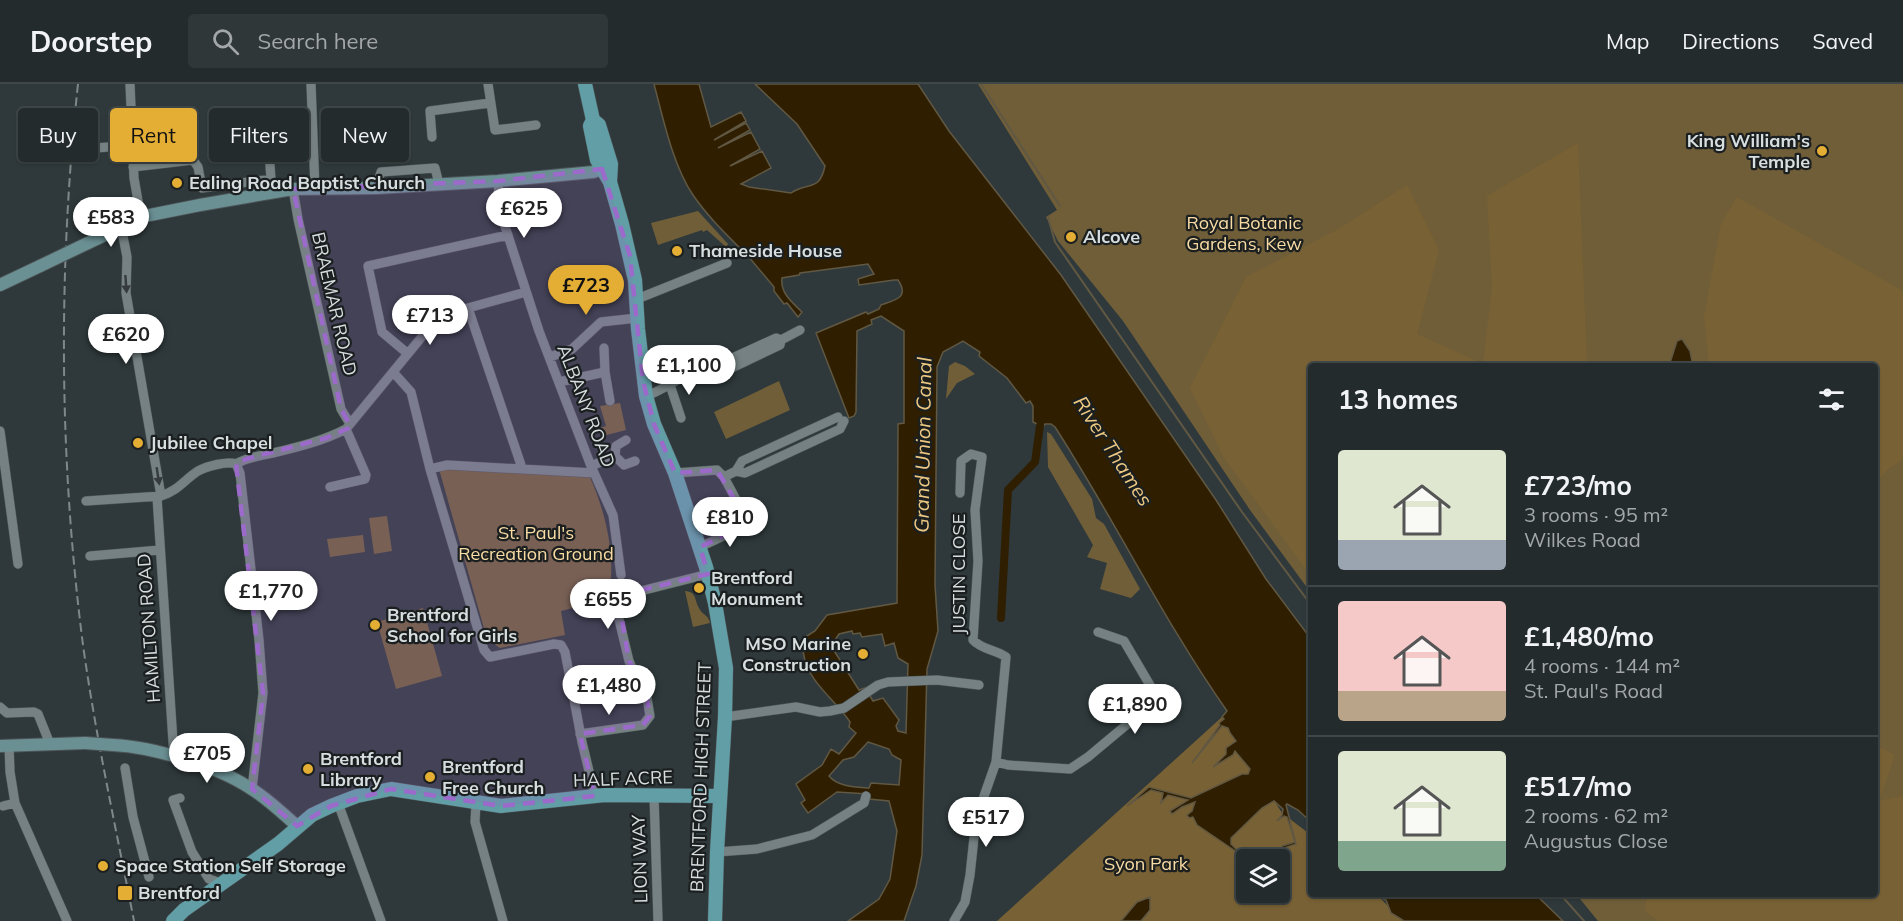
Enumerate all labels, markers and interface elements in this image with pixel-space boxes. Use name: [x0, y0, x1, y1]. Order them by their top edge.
search box: [188, 14, 608, 68]
text: Doorstep: [30, 24, 152, 59]
icon: search: [209, 25, 242, 58]
text: Search here: [257, 27, 378, 55]
text: Map: [1606, 28, 1649, 54]
text: Directions: [1682, 28, 1779, 54]
text: Saved: [1812, 28, 1873, 54]
chip: Buy: [18, 108, 98, 162]
chip: Rent: [110, 108, 197, 162]
chip: Filters: [209, 108, 309, 162]
chip: New: [321, 108, 409, 162]
place label: King William's Temple: [1687, 129, 1810, 173]
marker: King William's Temple: [1815, 144, 1829, 158]
place label: Ealing Road Baptist Church: [189, 171, 425, 194]
marker: Ealing Road Baptist Church: [170, 176, 184, 190]
pin: £625: [488, 188, 560, 239]
text: £625: [500, 195, 548, 220]
pin: £583: [75, 197, 147, 248]
text: £583: [87, 204, 135, 229]
park label: Royal Botanic Gardens, Kew: [1186, 211, 1302, 255]
place label: Alcove: [1083, 225, 1140, 248]
street label: BRAEMAR ROAD: [307, 230, 362, 378]
marker: Alcove: [1064, 230, 1078, 244]
place label: Thameside House: [689, 239, 842, 262]
marker: Thameside House: [670, 244, 684, 258]
pin: £723: [550, 265, 622, 316]
text: £723: [562, 272, 610, 297]
one-way arrow: [121, 275, 131, 294]
pin: £713: [394, 295, 466, 346]
text: £713: [406, 302, 454, 327]
pin: £620: [90, 314, 162, 365]
text: £620: [102, 321, 150, 346]
street label: ALBANY ROAD: [552, 341, 621, 471]
pin: £1,100: [640, 345, 738, 396]
text: £1,100: [657, 352, 721, 377]
water label: Grand Union Canal: [908, 357, 937, 533]
text: 13 homes: [1338, 383, 1458, 416]
icon: filters: [1815, 383, 1848, 416]
water label: River Thames: [1068, 391, 1158, 511]
place label: Jubilee Chapel: [150, 431, 273, 454]
marker: Jubilee Chapel: [131, 436, 145, 450]
one-way arrow: [154, 467, 163, 486]
text: £723/mo: [1524, 469, 1632, 502]
icon: home: [1386, 474, 1458, 546]
pin: £810: [694, 497, 766, 548]
text: 3 rooms · 95 m²: [1524, 502, 1668, 527]
text: £810: [706, 504, 754, 529]
street label: JUSTIN CLOSE: [947, 514, 970, 634]
park label: St. Paul's Recreation Ground: [458, 521, 614, 565]
text: Wilkes Road: [1524, 527, 1641, 552]
street label: HAMILTON ROAD: [132, 553, 165, 703]
place label: Brentford Monument: [711, 566, 803, 610]
pin: £1,770: [222, 571, 320, 622]
text: £1,770: [239, 578, 303, 603]
pin: £655: [572, 579, 644, 630]
marker: Brentford Monument: [692, 581, 706, 595]
text: £655: [584, 586, 632, 611]
place label: Brentford School for Girls: [387, 603, 517, 647]
marker: Brentford School for Girls: [368, 618, 382, 632]
text: £1,480/mo: [1524, 620, 1654, 653]
icon: home: [1386, 625, 1458, 697]
place label: MSO Marine Construction: [742, 632, 851, 676]
marker: MSO Marine Construction: [856, 647, 870, 661]
text: 4 rooms · 144 m²: [1524, 653, 1680, 678]
street label: BRENTFORD HIGH STREET: [685, 661, 716, 892]
pin: £1,480: [560, 665, 658, 716]
text: £1,480: [577, 672, 641, 697]
text: St. Paul's Road: [1524, 678, 1663, 703]
pin: £1,890: [1086, 684, 1184, 735]
text: £1,890: [1103, 691, 1167, 716]
pin: £705: [171, 733, 243, 784]
text: £705: [183, 740, 231, 765]
place label: Brentford Library: [320, 747, 402, 791]
place label: Brentford Free Church: [442, 755, 544, 799]
marker: Brentford Library: [301, 762, 315, 776]
street label: HALF ACRE: [573, 765, 673, 792]
marker: Brentford Free Church: [423, 770, 437, 784]
text: £517/mo: [1524, 770, 1632, 803]
icon: home: [1386, 775, 1458, 847]
pin: £517: [950, 797, 1022, 848]
text: 2 rooms · 62 m²: [1524, 803, 1668, 828]
text: £517: [962, 804, 1010, 829]
street label: LION WAY: [626, 813, 653, 904]
text: Augustus Close: [1524, 828, 1668, 853]
map controls: [1236, 849, 1290, 903]
button: layers: [1236, 849, 1290, 903]
park label: Syon Park: [1104, 852, 1189, 875]
place label: Space Station Self Storage: [115, 854, 346, 877]
marker: Space Station Self Storage: [96, 859, 110, 873]
place label: Brentford: [138, 881, 220, 904]
marker: Brentford: [116, 884, 134, 902]

